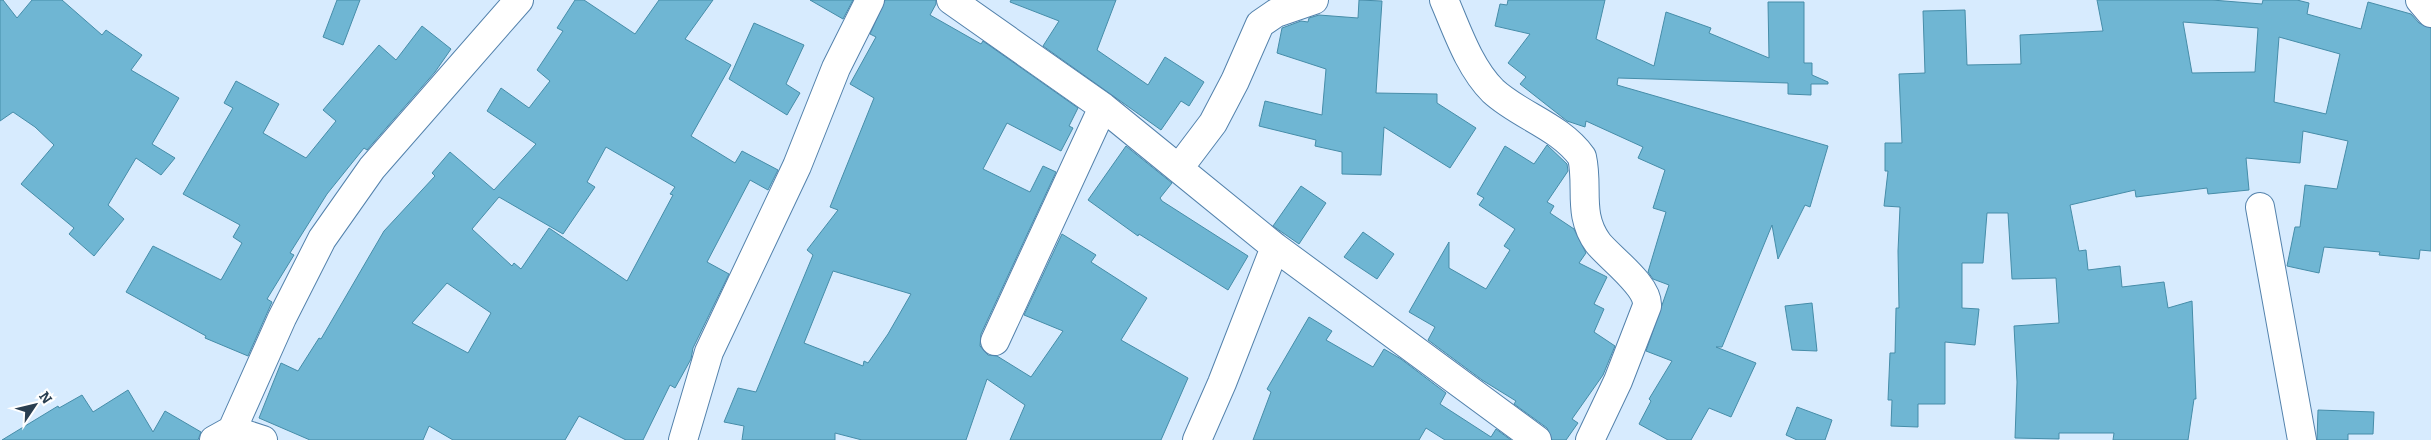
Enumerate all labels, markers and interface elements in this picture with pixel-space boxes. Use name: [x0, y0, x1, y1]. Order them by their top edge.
north arrow: [10, 380, 60, 430]
text: N: [35, 389, 55, 407]

